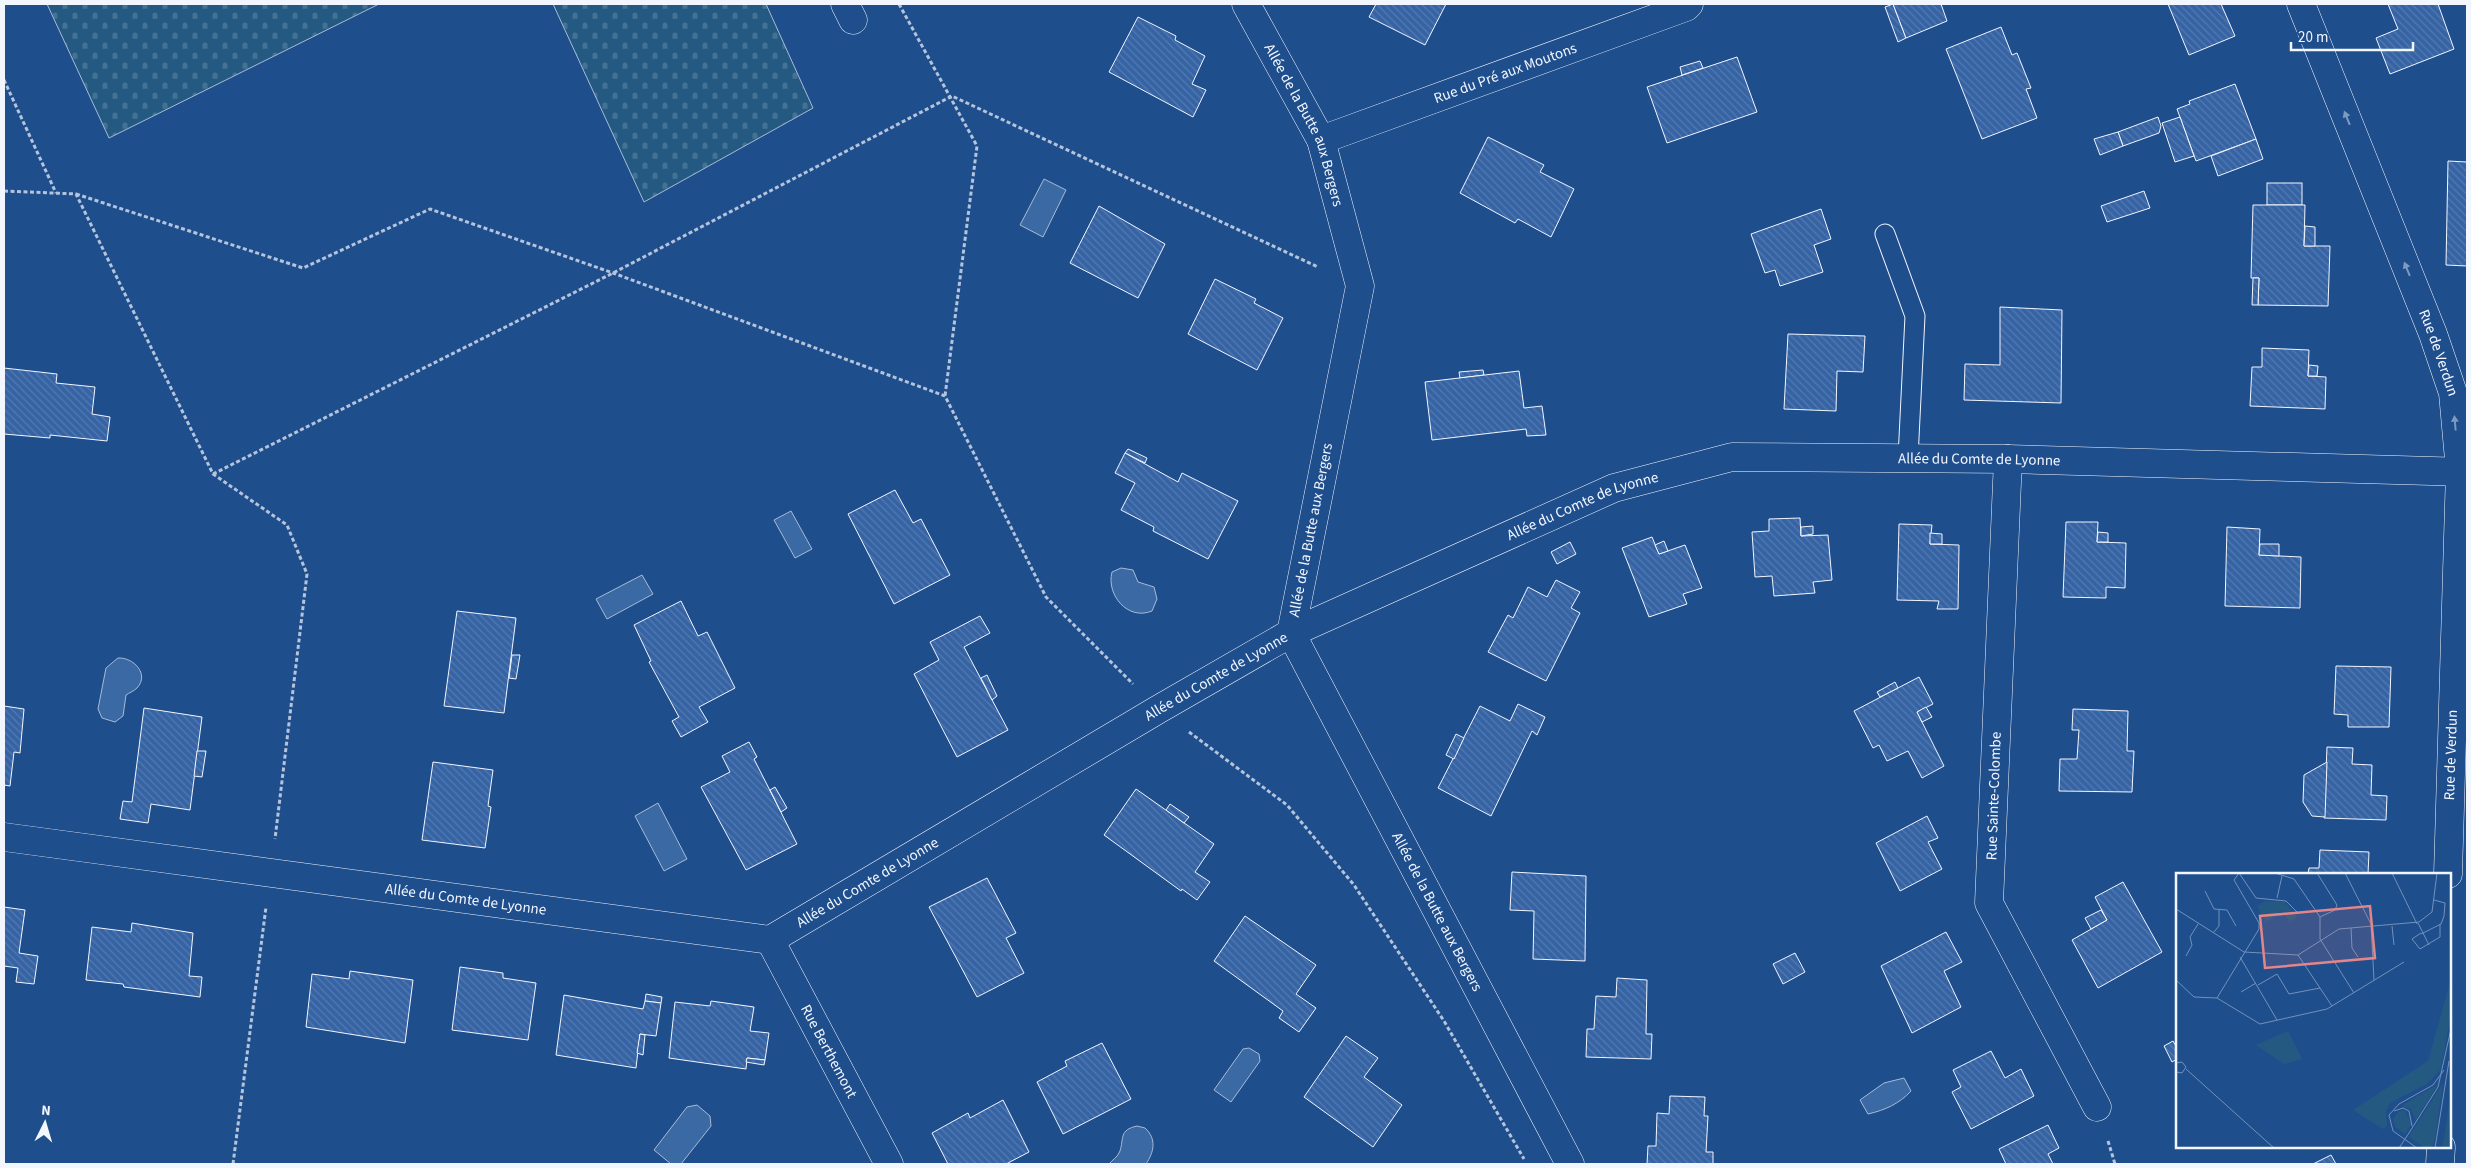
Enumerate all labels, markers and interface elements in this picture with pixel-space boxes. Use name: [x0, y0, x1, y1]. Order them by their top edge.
scale bar: [2291, 20, 2414, 52]
text: 20 m: [2298, 27, 2328, 48]
street label: Rue du Pré aux Moutons: [1431, 37, 1580, 109]
street label: Allée de la Butte aux Bergers: [1259, 40, 1349, 209]
one-way arrow: [2342, 111, 2350, 125]
one-way arrow: [2402, 262, 2410, 276]
street label: Rue de Verdun: [2414, 306, 2464, 399]
one-way arrow: [2451, 414, 2459, 430]
street label: Allée de la Butte aux Bergers: [1284, 441, 1338, 619]
street label: Allée du Comte de Lyonne: [1898, 448, 2061, 471]
street label: Allée du Comte de Lyonne: [1503, 466, 1661, 545]
street label: Allée du Comte de Lyonne: [1140, 627, 1291, 726]
street label: Rue de Verdun: [2439, 709, 2463, 801]
street label: Rue Sainte-Colombe: [1981, 731, 2007, 861]
street label: Allée de la Butte aux Bergers: [1387, 828, 1488, 995]
street label: Allée du Comte de Lyonne: [792, 832, 942, 933]
inset map: [2176, 873, 2451, 1148]
street label: Allée du Comte de Lyonne: [384, 878, 548, 920]
street label: Rue Berthemont: [796, 1001, 863, 1102]
north arrow: [20, 1098, 70, 1148]
text: N: [41, 1101, 52, 1121]

